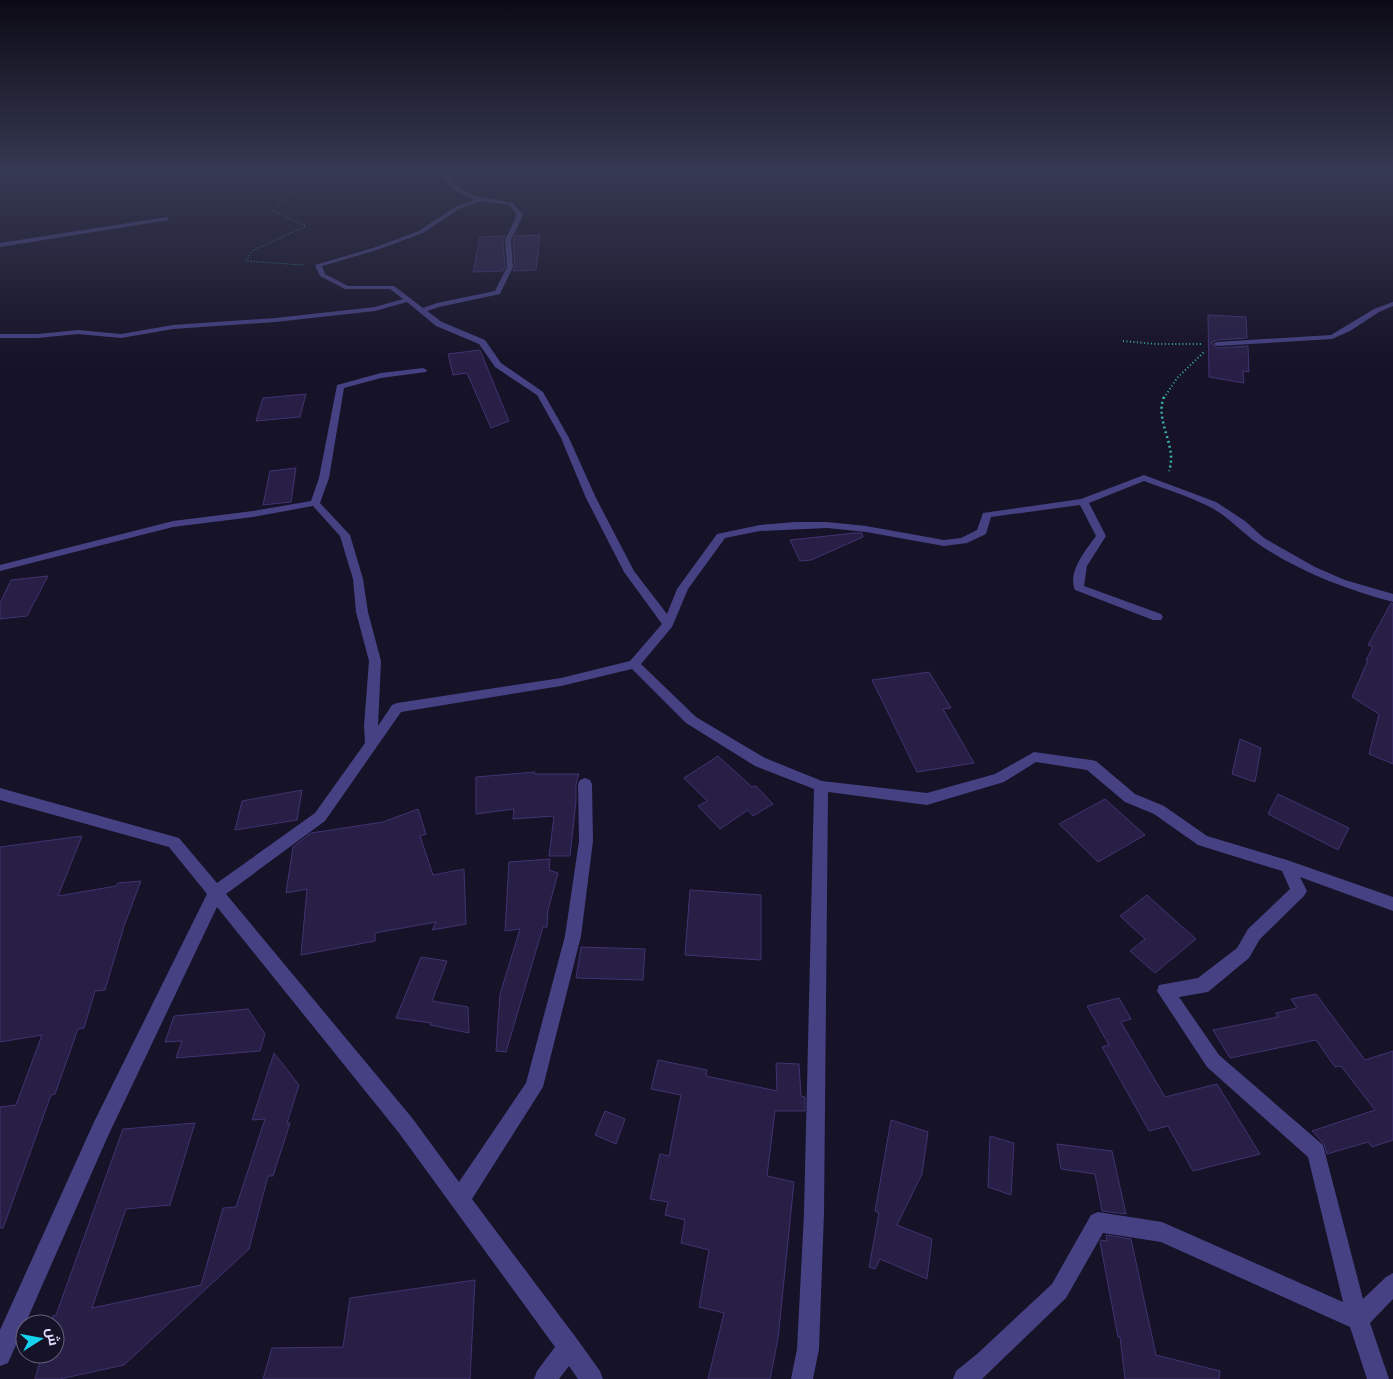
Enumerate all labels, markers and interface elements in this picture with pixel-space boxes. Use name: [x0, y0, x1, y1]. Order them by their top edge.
north arrow: [15, 1314, 65, 1364]
text: ش: [42, 1326, 63, 1347]

